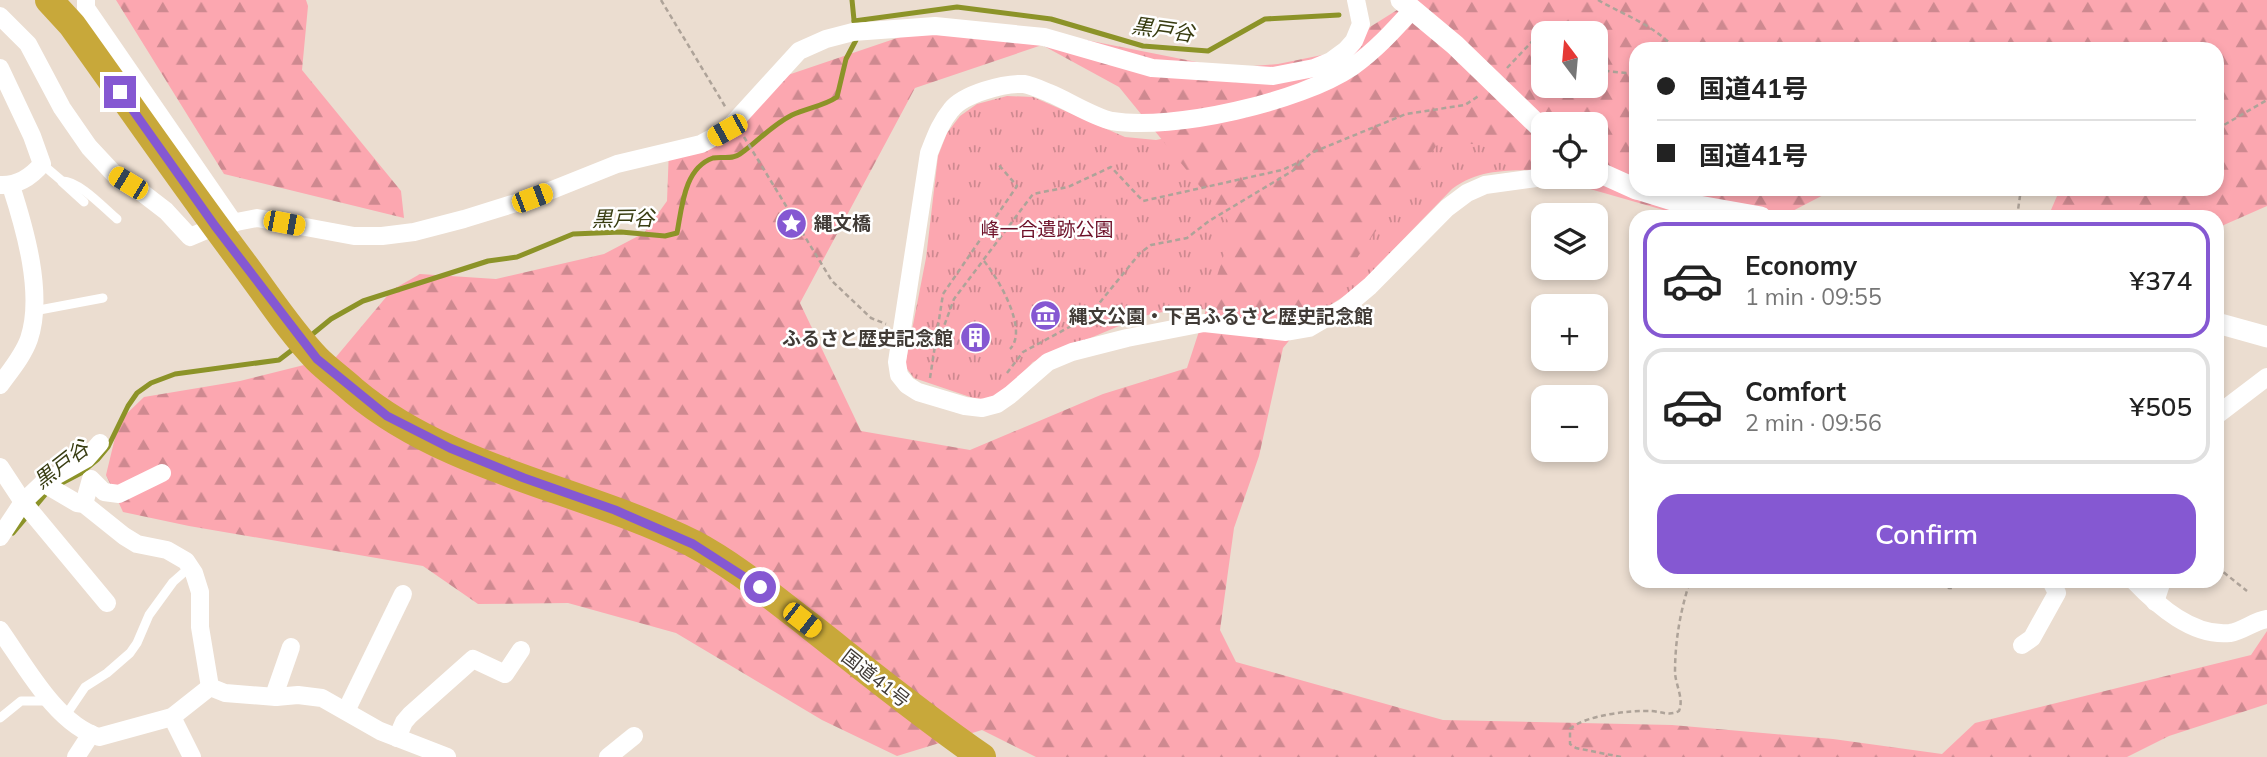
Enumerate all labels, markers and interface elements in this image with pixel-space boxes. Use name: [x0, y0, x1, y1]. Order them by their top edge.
water label: 黒戸谷: [1130, 12, 1198, 47]
north arrow: [1531, 21, 1608, 98]
map controls: [1531, 21, 1608, 462]
text: 国道41号: [1699, 72, 1808, 105]
route end: [104, 76, 136, 108]
car: [704, 111, 751, 149]
button: locate: [1531, 112, 1608, 189]
text: 国道41号: [1699, 139, 1808, 172]
car: [105, 163, 152, 203]
car: [509, 181, 556, 215]
button: layers: [1531, 203, 1608, 280]
water label: 黒戸谷: [591, 204, 657, 232]
place icon: 縄文橋: [774, 206, 808, 240]
car: [262, 209, 307, 237]
place label: 縄文橋: [814, 211, 871, 235]
park label: 峰一合遺跡公園: [980, 217, 1114, 241]
icon: car: [1661, 249, 1724, 312]
text: Economy: [1745, 249, 1857, 282]
text: ¥374: [2130, 264, 2192, 297]
text: 1 min · 09:55: [1745, 282, 1882, 311]
button: +: [1531, 294, 1608, 371]
museum icon: 縄文公園・下呂ふるさと歴史記念館: [1029, 299, 1063, 333]
place label: 縄文公園・下呂ふるさと歴史記念館: [1069, 304, 1373, 328]
building icon: ふるさと歴史記念館: [959, 321, 993, 355]
place label: ふるさと歴史記念館: [782, 326, 953, 350]
icon: car: [1661, 375, 1724, 438]
text: Comfort: [1745, 375, 1846, 408]
button: −: [1531, 385, 1608, 462]
text: ¥505: [2130, 390, 2192, 423]
text: 2 min · 09:56: [1745, 408, 1882, 437]
water label: 黒戸谷: [28, 433, 95, 494]
button: Confirm: [1657, 494, 2196, 574]
route start: [744, 571, 776, 603]
car: [779, 599, 826, 641]
street label: 国道41号: [837, 644, 915, 712]

